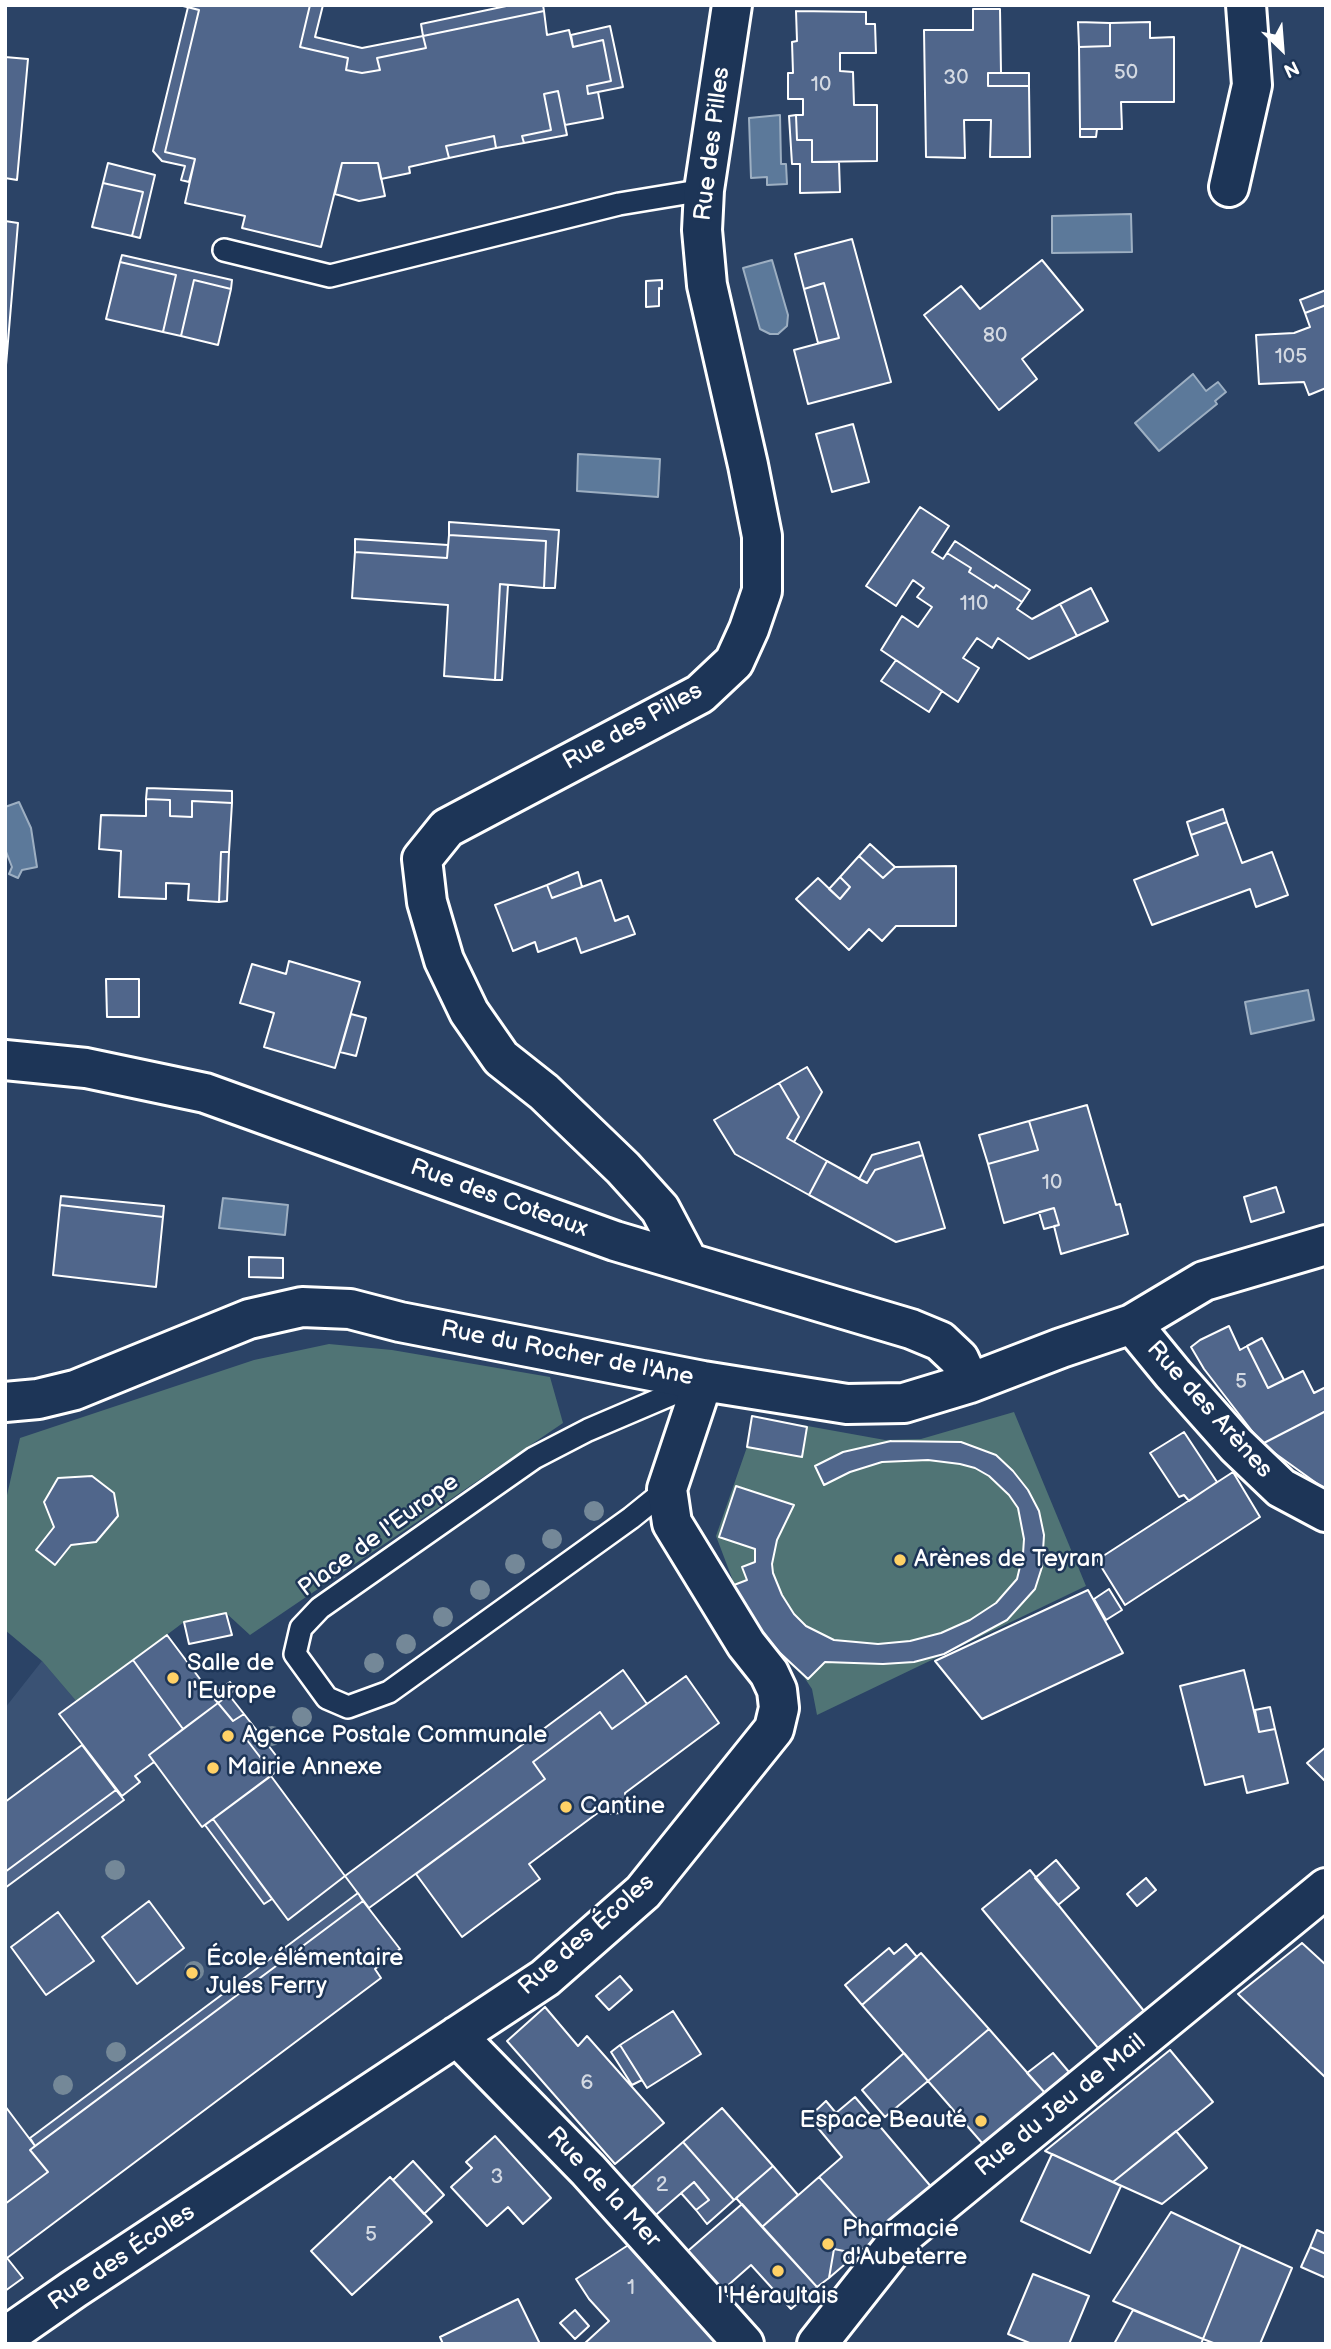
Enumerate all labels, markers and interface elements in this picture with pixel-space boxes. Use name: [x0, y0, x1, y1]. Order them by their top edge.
north arrow: [1247, 14, 1317, 84]
text: N: [1280, 55, 1302, 82]
house number: 50: [1114, 61, 1138, 87]
street label: Rue des Pilles: [689, 65, 737, 223]
house number: 30: [943, 66, 969, 92]
house number: 10: [811, 73, 831, 99]
house number: 80: [983, 324, 1007, 350]
house number: 105: [1275, 345, 1307, 371]
house number: 110: [960, 592, 988, 618]
street label: Rue des Pilles: [558, 677, 708, 777]
street label: Rue des Coteaux: [406, 1153, 592, 1245]
house number: 10: [1042, 1171, 1062, 1197]
street label: Rue du Rocher de l'Ane: [438, 1315, 696, 1393]
street label: Rue des Arènes: [1140, 1336, 1278, 1484]
house number: 5: [1235, 1370, 1247, 1396]
street label: Place de l'Europe: [293, 1468, 465, 1604]
place label: Arènes de Teyran: [914, 1546, 1104, 1574]
marker: Arènes de Teyran: [892, 1552, 908, 1568]
place label: Salle de l'Europe: [187, 1650, 276, 1706]
marker: Salle de l'Europe: [165, 1670, 181, 1686]
place label: Agence Postale Communale: [242, 1722, 547, 1750]
marker: Agence Postale Communale: [220, 1728, 236, 1744]
place label: Mairie Annexe: [227, 1754, 382, 1782]
marker: Mairie Annexe: [205, 1760, 221, 1776]
place label: Cantine: [580, 1793, 665, 1821]
marker: Cantine: [558, 1799, 574, 1815]
street label: Rue des Écoles: [513, 1868, 661, 2002]
place label: École élémentaire Jules Ferry: [206, 1945, 404, 2001]
marker: École élémentaire Jules Ferry: [184, 1965, 200, 1981]
street label: Rue du Jeu de Mail: [970, 2029, 1152, 2183]
house number: 6: [581, 2071, 593, 2097]
place label: Espace Beauté: [800, 2107, 967, 2135]
marker: Espace Beauté: [973, 2113, 989, 2129]
street label: Rue de la Mer: [540, 2122, 666, 2254]
house number: 3: [491, 2165, 503, 2191]
house number: 2: [656, 2173, 668, 2199]
street label: Rue des Écoles: [43, 2198, 201, 2318]
place label: Pharmacie d'Aubeterre: [842, 2216, 967, 2272]
house number: 5: [365, 2223, 377, 2249]
marker: Pharmacie d'Aubeterre: [820, 2236, 836, 2252]
marker: l'Héraultais: [770, 2263, 786, 2279]
house number: 1: [627, 2276, 635, 2302]
place label: l'Héraultais: [718, 2283, 838, 2311]

